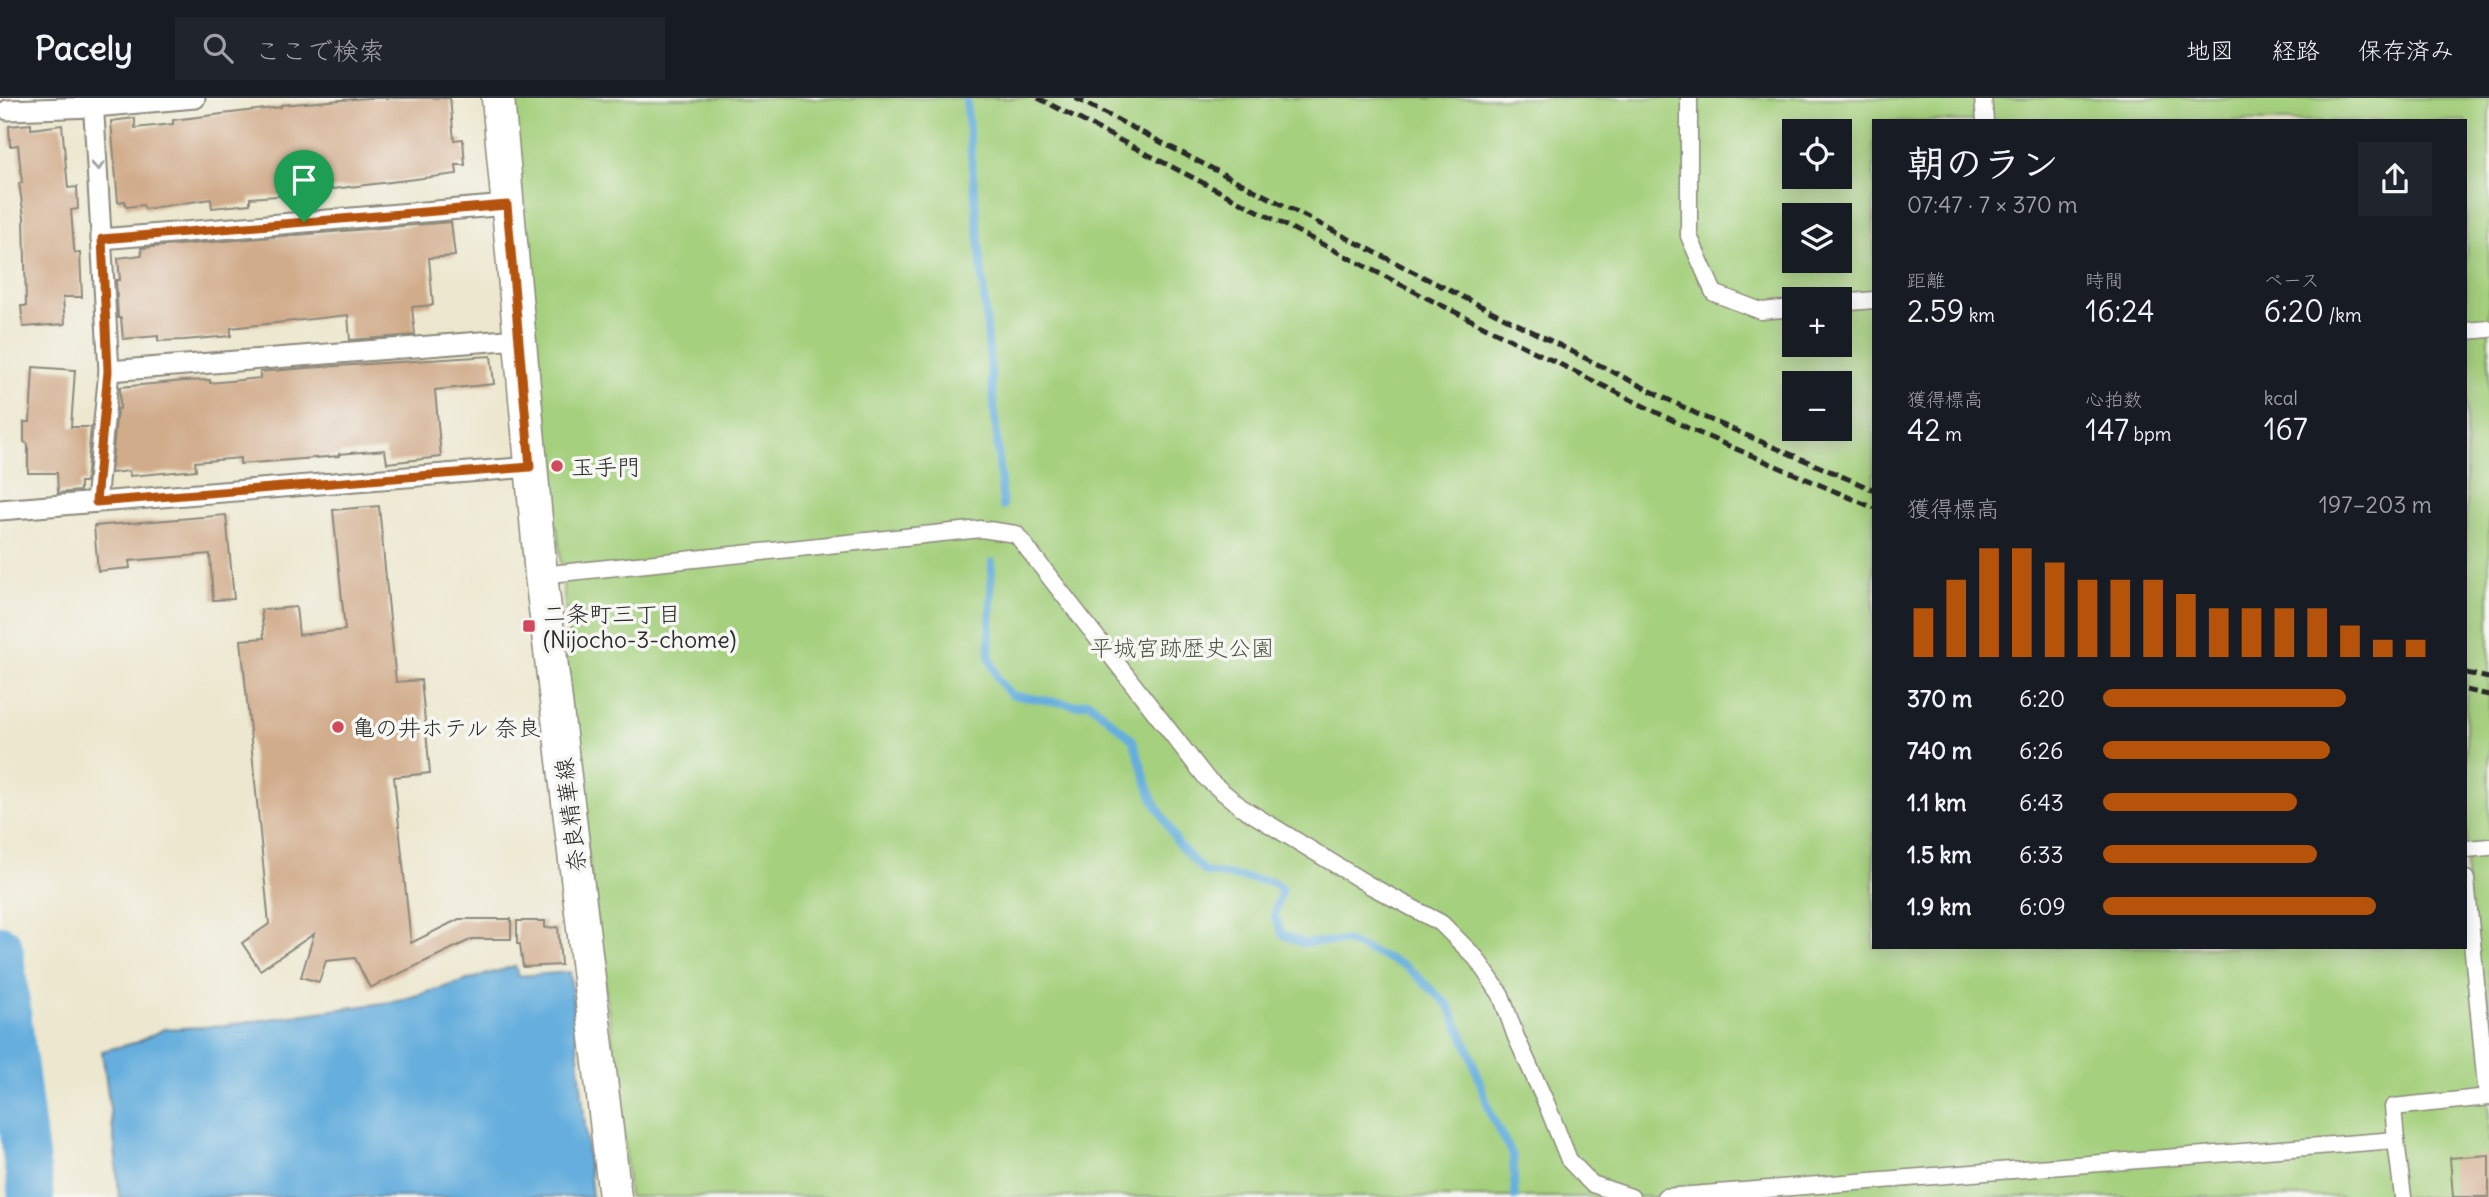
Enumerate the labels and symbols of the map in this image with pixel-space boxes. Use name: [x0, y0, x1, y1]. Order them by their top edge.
pin: [274, 150, 334, 222]
one-way arrow: [90, 161, 105, 172]
place label: 玉手門: [571, 452, 640, 481]
marker: 玉手門: [549, 458, 565, 474]
place label: 二条町三丁目 (Nijocho-3-chome): [543, 599, 737, 654]
marker: 二条町三丁目 (Nijocho-3-chome): [521, 618, 537, 634]
park label: 平城宮跡歴史公園: [1090, 633, 1274, 662]
place label: 亀の井ホテル 奈良: [352, 713, 541, 742]
marker: 亀の井ホテル 奈良: [330, 719, 346, 735]
street label: 奈良精華線: [549, 756, 591, 874]

